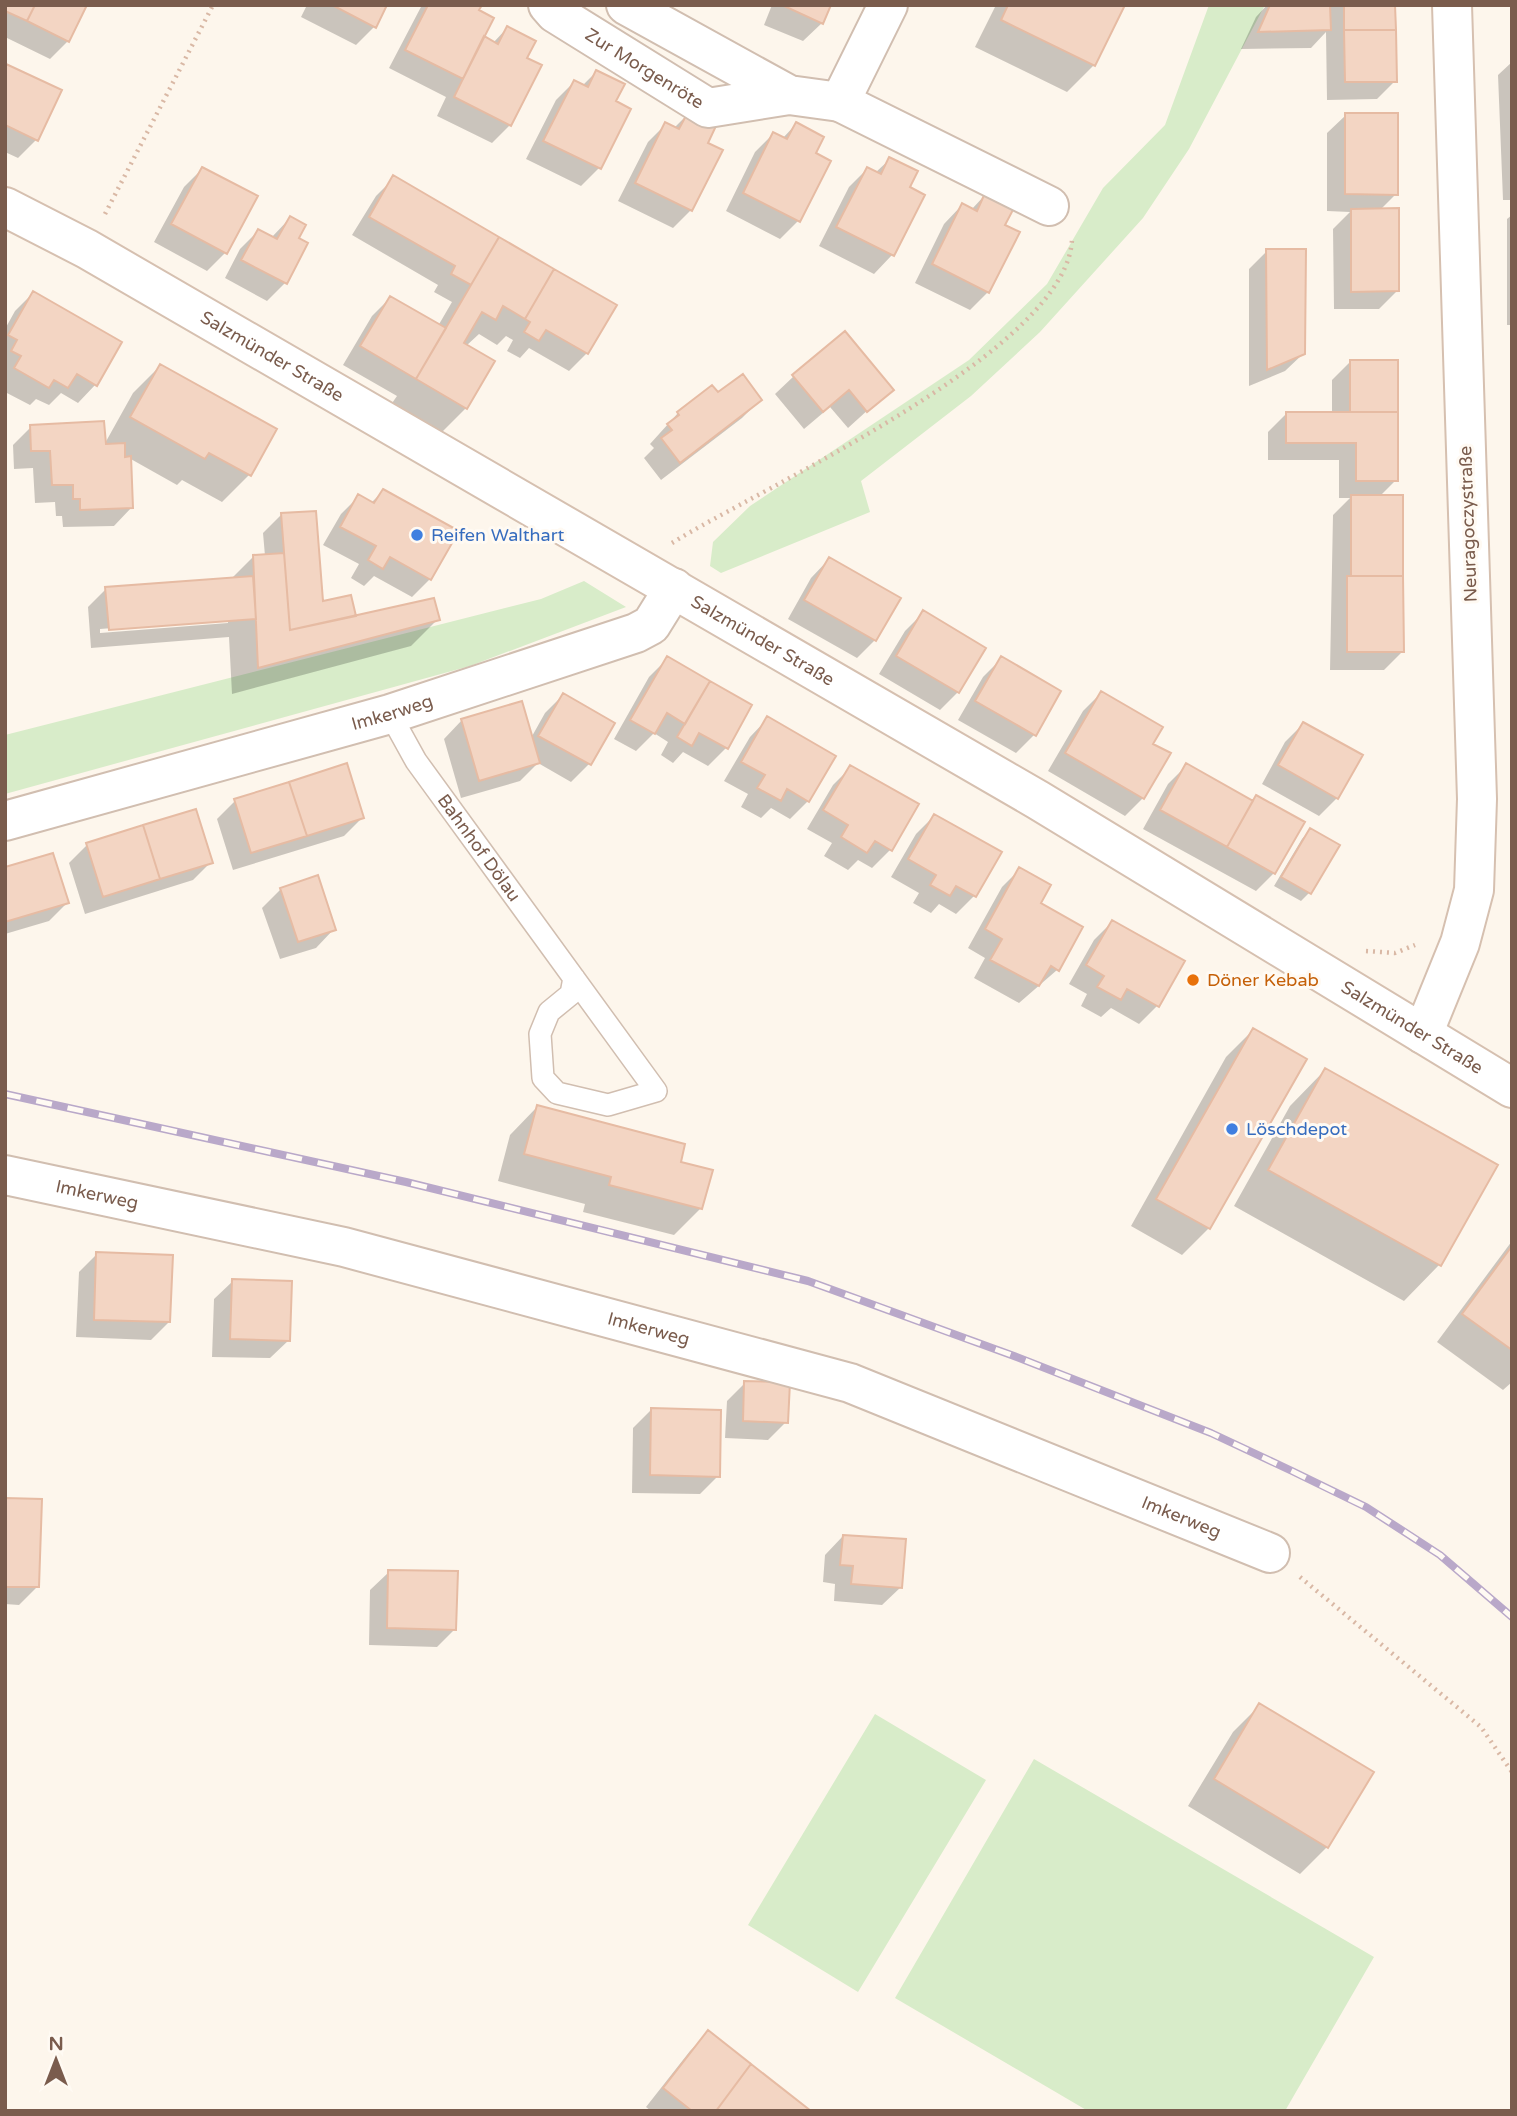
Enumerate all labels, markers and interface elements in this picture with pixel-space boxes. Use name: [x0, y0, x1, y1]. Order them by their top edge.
street label: Zur Morgenröte: [581, 23, 708, 114]
street label: Salzmünder Straße: [196, 306, 348, 406]
street label: Neuragoczystraße: [1454, 445, 1482, 603]
place label: Reifen Walthart: [431, 524, 565, 546]
marker: Reifen Walthart: [409, 527, 425, 543]
street label: Salzmünder Straße: [687, 590, 838, 691]
street label: Imkerweg: [349, 690, 436, 735]
street label: Bahnhof Dölau: [433, 790, 526, 906]
place label: Döner Kebab: [1207, 969, 1319, 991]
marker: Döner Kebab: [1185, 972, 1201, 988]
street label: Salzmünder Straße: [1337, 976, 1487, 1079]
place label: Löschdepot: [1246, 1118, 1347, 1140]
marker: Löschdepot: [1224, 1121, 1240, 1137]
street label: Imkerweg: [54, 1175, 140, 1214]
street label: Imkerweg: [605, 1307, 692, 1350]
street label: Imkerweg: [1138, 1491, 1224, 1543]
north arrow: [21, 2025, 91, 2095]
text: N: [48, 2033, 64, 2055]

